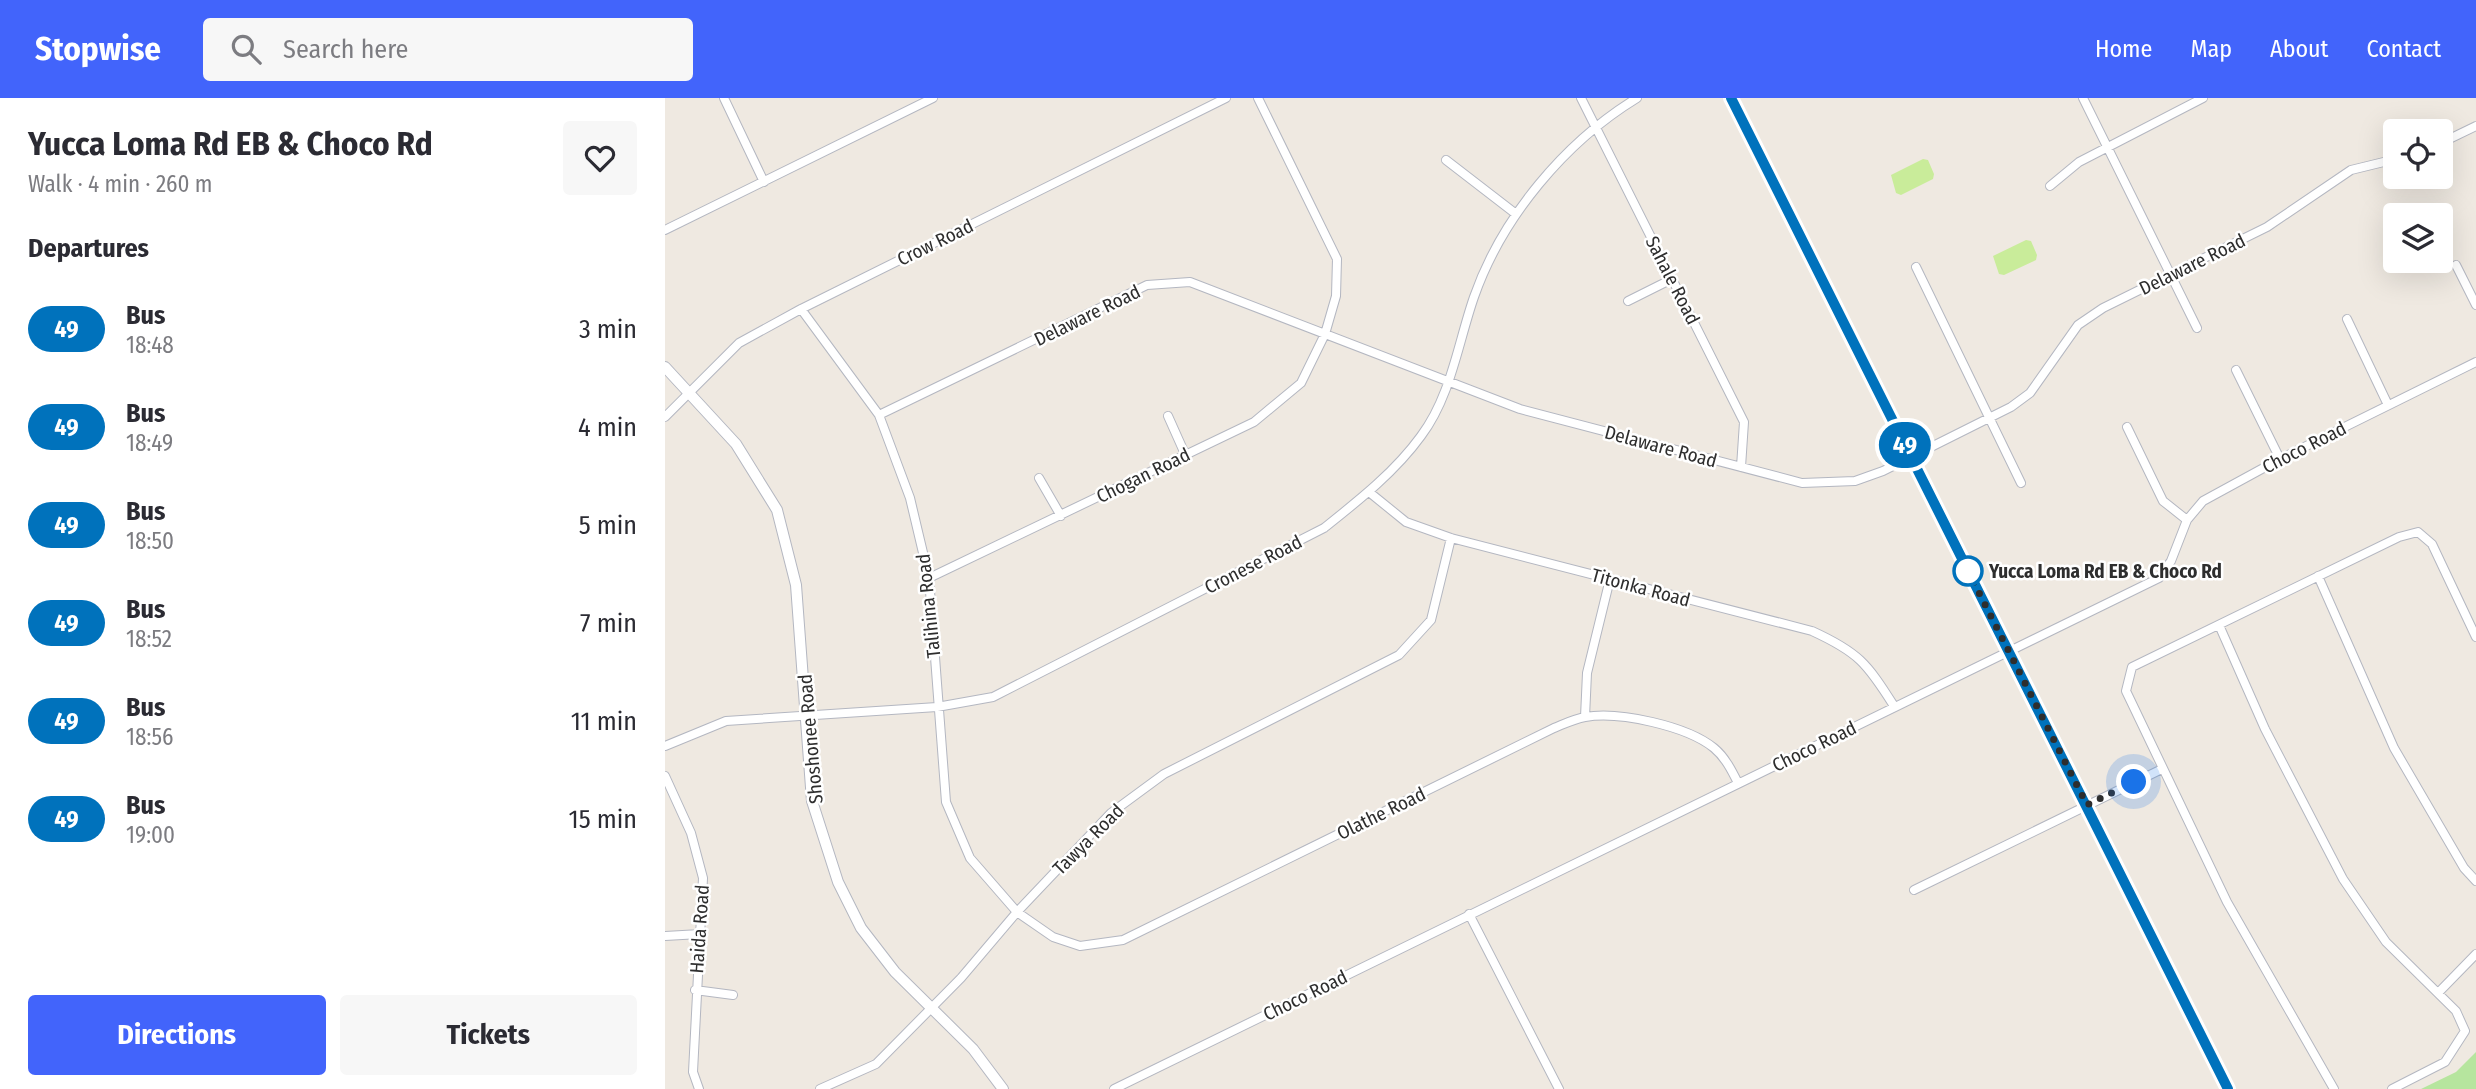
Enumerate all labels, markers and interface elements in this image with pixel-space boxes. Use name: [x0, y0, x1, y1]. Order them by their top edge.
search box: [203, 18, 693, 81]
text: Stopwise: [35, 29, 161, 69]
icon: search: [227, 30, 265, 68]
text: Search here: [283, 34, 408, 65]
text: Home: [2095, 35, 2152, 63]
text: Map: [2190, 35, 2232, 63]
text: About: [2270, 35, 2328, 63]
text: Contact: [2366, 35, 2441, 63]
map controls: [2383, 119, 2453, 273]
button: locate: [2383, 119, 2453, 189]
button: heart: [563, 121, 637, 195]
text: Yucca Loma Rd EB & Choco Rd: [28, 124, 433, 164]
text: Walk · 4 min · 260 m: [28, 170, 213, 198]
button: layers: [2383, 203, 2453, 273]
street label: Crow Road: [893, 214, 977, 271]
street label: Delaware Road: [2135, 229, 2249, 300]
street label: Sahale Road: [1641, 232, 1705, 328]
text: Departures: [28, 233, 149, 264]
street label: Delaware Road: [1030, 280, 1144, 351]
text: Bus: [126, 300, 165, 331]
text: 3 min: [579, 314, 637, 345]
text: 49: [54, 315, 79, 343]
text: 18:48: [126, 331, 174, 359]
text: Bus: [126, 398, 165, 429]
text: 4 min: [578, 412, 637, 443]
text: 49: [54, 413, 79, 441]
street label: Choco Road: [2258, 417, 2350, 478]
street label: Delaware Road: [1602, 420, 1720, 473]
line badge: 49: [1873, 422, 1937, 468]
text: 18:49: [126, 429, 173, 457]
text: 49: [1893, 431, 1917, 459]
street label: Chogan Road: [1093, 443, 1194, 508]
text: Bus: [126, 496, 165, 527]
text: 5 min: [579, 510, 637, 541]
text: 49: [54, 511, 79, 539]
text: 18:50: [126, 527, 174, 555]
street label: Cronese Road: [1201, 530, 1306, 599]
street label: Talihina Road: [912, 553, 945, 659]
marker: Yucca Loma Rd EB & Choco Rd: [1953, 556, 1983, 586]
place label: Yucca Loma Rd EB & Choco Rd: [1988, 560, 2222, 583]
street label: Titonka Road: [1589, 563, 1693, 612]
text: Bus: [126, 594, 165, 625]
text: 7 min: [580, 608, 637, 639]
text: 49: [54, 609, 79, 637]
text: 18:52: [126, 625, 172, 653]
street label: Shoshonee Road: [793, 673, 828, 805]
text: Bus: [126, 692, 165, 723]
text: 11 min: [571, 706, 637, 737]
text: 49: [54, 707, 79, 735]
street label: Choco Road: [1768, 716, 1860, 777]
text: 18:56: [126, 723, 173, 751]
your location: [2116, 764, 2151, 799]
street label: Olathe Road: [1333, 782, 1429, 845]
text: Bus: [126, 790, 165, 821]
street label: Tawya Road: [1048, 799, 1129, 880]
text: 15 min: [569, 804, 637, 835]
text: 49: [54, 805, 79, 833]
text: 19:00: [126, 821, 175, 849]
street label: Haida Road: [685, 884, 714, 974]
street label: Choco Road: [1259, 965, 1351, 1026]
button: Directions: [28, 995, 326, 1075]
button: Tickets: [340, 995, 637, 1075]

